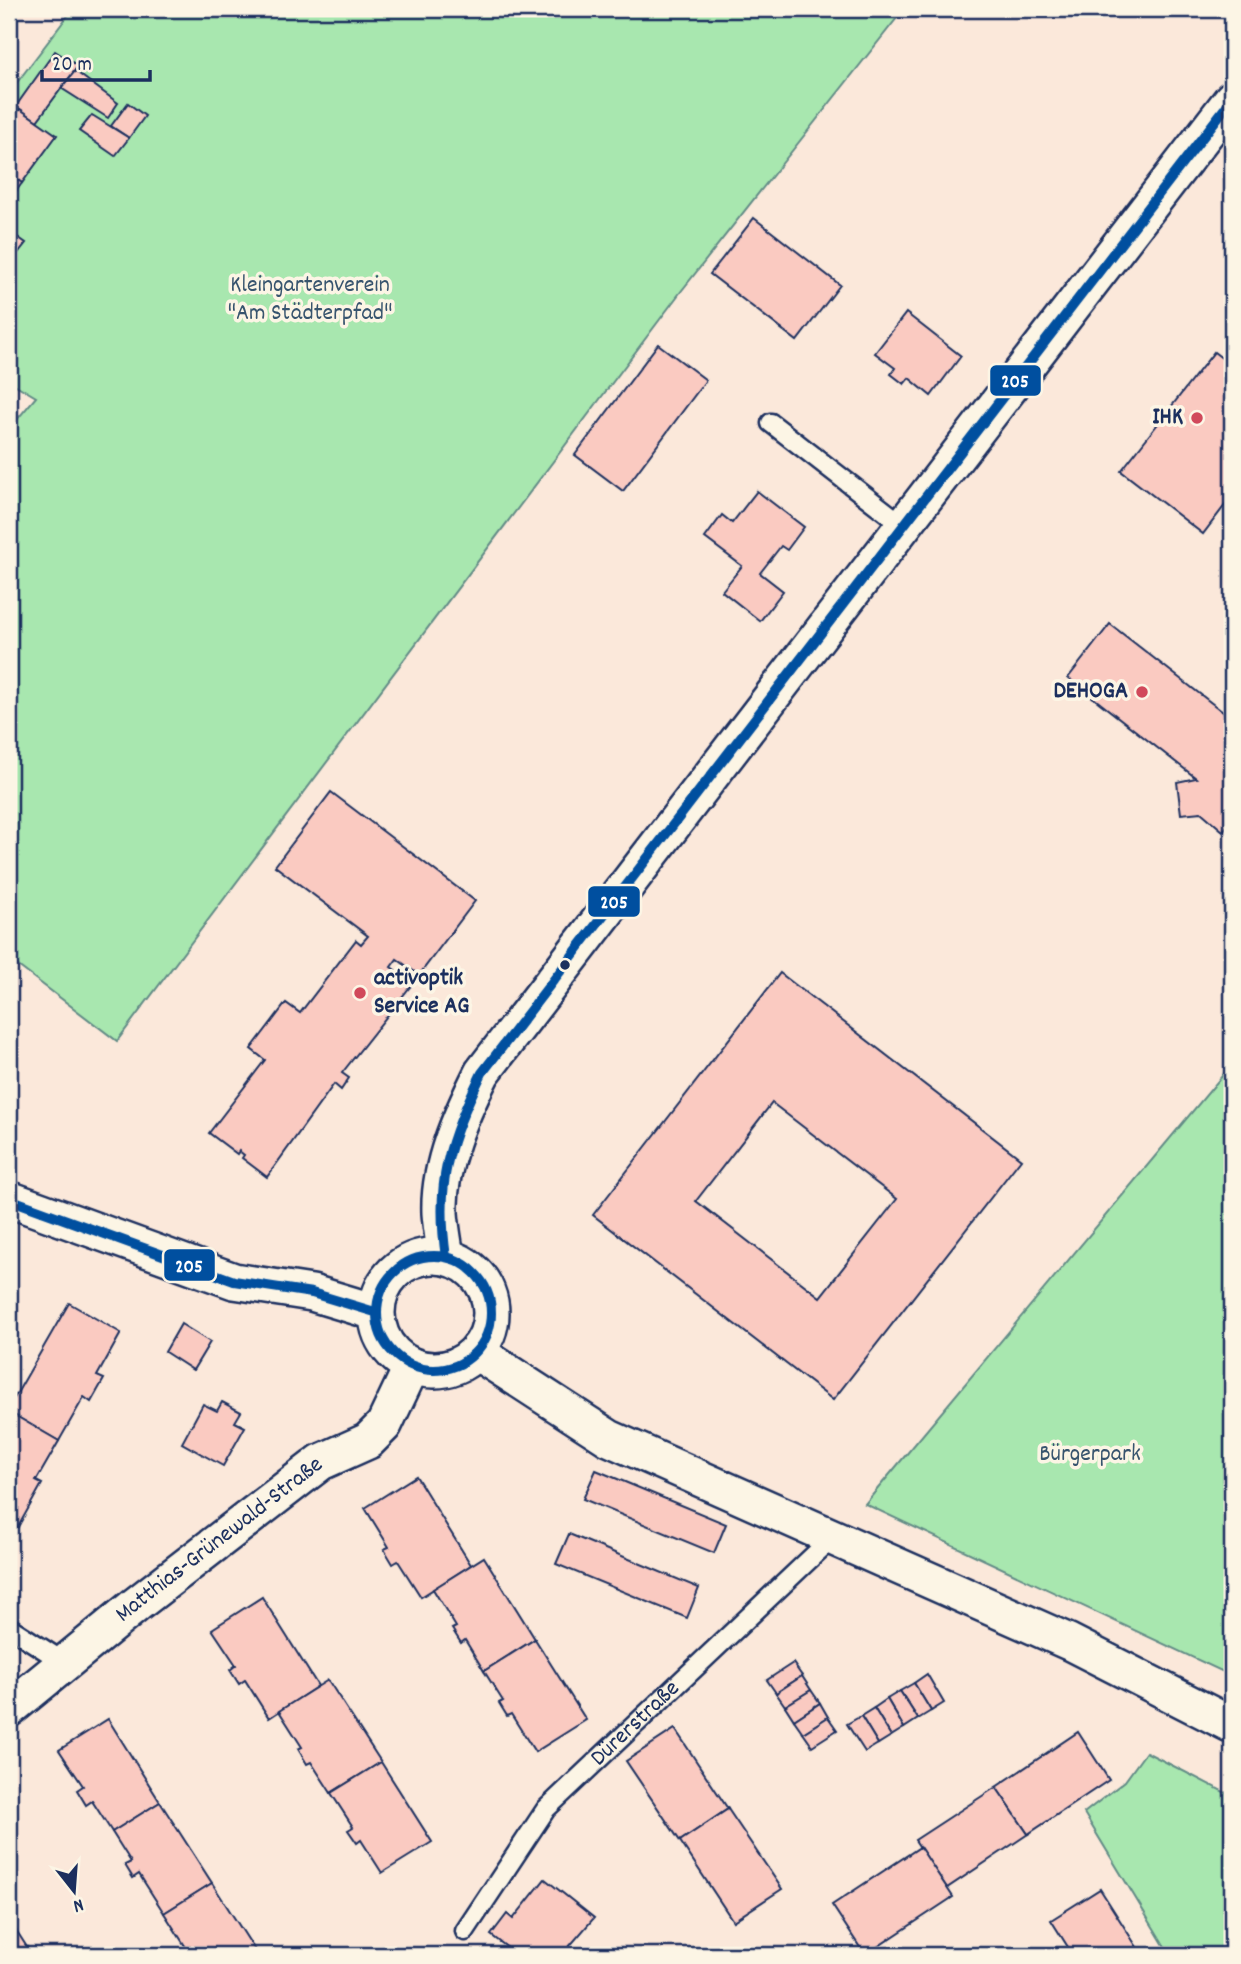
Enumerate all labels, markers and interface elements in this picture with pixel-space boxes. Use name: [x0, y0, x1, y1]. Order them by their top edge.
scale bar: [42, 38, 150, 82]
text: 20 m: [52, 51, 92, 81]
park label: Kleingartenverein "Am Städterpfad": [227, 269, 393, 331]
line badge: 205: [989, 364, 1042, 397]
text: 205: [1001, 370, 1029, 397]
place label: IHK: [1152, 401, 1183, 435]
marker: IHK: [1189, 410, 1205, 426]
place label: DEHOGA: [1053, 675, 1128, 709]
marker: DEHOGA: [1134, 684, 1150, 700]
line badge: 205: [587, 885, 641, 918]
text: 205: [600, 891, 628, 918]
unlabelled marker: [558, 958, 572, 972]
place label: activoptik Service AG: [374, 962, 469, 1024]
marker: activoptik Service AG: [352, 985, 368, 1001]
line badge: 205: [163, 1248, 216, 1282]
text: 205: [175, 1255, 203, 1282]
park label: Bürgerpark: [1039, 1438, 1141, 1472]
street label: Matthias-Grünewald-Straße: [109, 1449, 331, 1632]
street label: Dürerstraße: [583, 1673, 688, 1775]
north arrow: [38, 1856, 108, 1926]
text: N: [70, 1890, 86, 1918]

